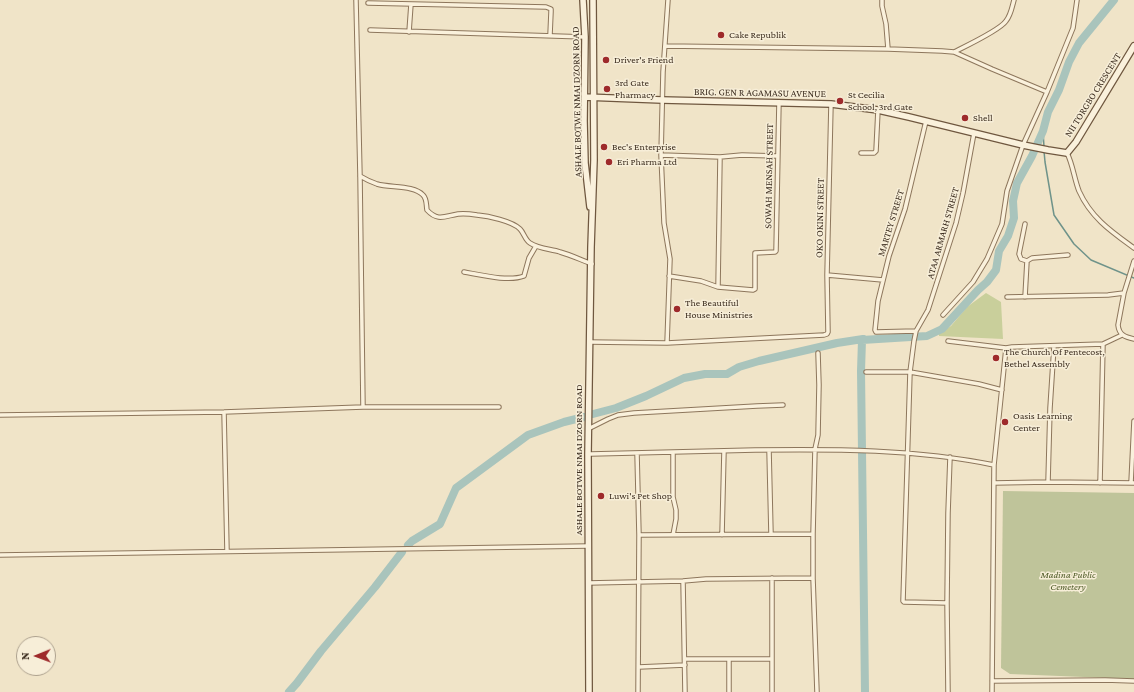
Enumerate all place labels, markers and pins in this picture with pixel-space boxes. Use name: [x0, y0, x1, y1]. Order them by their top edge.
place label: Cake Republik: [729, 29, 786, 41]
marker: Cake Republik: [716, 30, 726, 40]
place label: Driver's Friend: [614, 54, 673, 66]
marker: Driver's Friend: [601, 55, 611, 65]
place label: 3rd Gate Pharmacy: [615, 77, 655, 100]
marker: 3rd Gate Pharmacy: [602, 84, 612, 94]
place label: St Cecilia School, 3rd Gate: [848, 89, 913, 112]
marker: St Cecilia School, 3rd Gate: [835, 96, 845, 106]
place label: Shell: [973, 112, 993, 124]
marker: Shell: [960, 113, 970, 123]
place label: Bec's Enterprise: [612, 141, 676, 153]
marker: Bec's Enterprise: [599, 142, 609, 152]
place label: Eri Pharma Ltd: [617, 156, 677, 168]
marker: Eri Pharma Ltd: [604, 157, 614, 167]
place label: The Beautiful House Ministries: [685, 297, 753, 320]
marker: The Beautiful House Ministries: [672, 304, 682, 314]
place label: The Church Of Pentecost, Bethel Assembly: [1004, 346, 1105, 370]
marker: The Church Of Pentecost, Bethel Assembly: [991, 353, 1001, 363]
place label: Oasis Learning Center: [1013, 410, 1072, 434]
marker: Oasis Learning Center: [1000, 417, 1010, 427]
place label: Luwi's Pet Shop: [609, 490, 672, 502]
marker: Luwi's Pet Shop: [596, 491, 606, 501]

